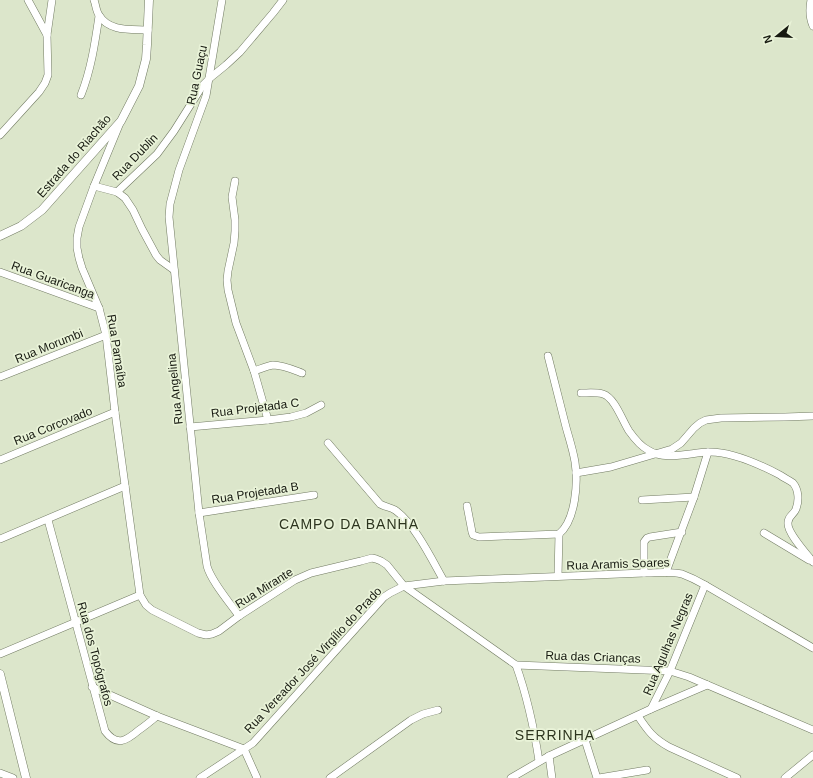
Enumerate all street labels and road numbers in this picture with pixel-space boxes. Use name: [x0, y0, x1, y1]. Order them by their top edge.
street label: Rua Guaçu: [184, 44, 210, 106]
street label: Estrada do Riachão: [34, 111, 114, 200]
street label: Rua Dublin: [109, 131, 161, 183]
street label: Rua Guaricanga: [10, 258, 97, 302]
street label: Rua Parnaíba: [104, 313, 130, 389]
street label: Rua Morumbi: [13, 326, 85, 366]
street label: Rua Angelina: [164, 352, 186, 425]
street label: Rua Projetada C: [210, 396, 300, 420]
street label: Rua Corcovado: [12, 404, 95, 448]
street label: Rua Projetada B: [210, 479, 300, 507]
street label: Rua Aramis Soares: [566, 555, 670, 573]
street label: Rua Mirante: [233, 565, 296, 611]
street label: Rua Vereador José Virgílio do Prado: [242, 584, 385, 736]
street label: Rua Agulhas Negras: [640, 591, 696, 697]
street label: Rua dos Topógrafos: [74, 600, 116, 708]
street label: Rua das Crianças: [545, 648, 641, 666]

